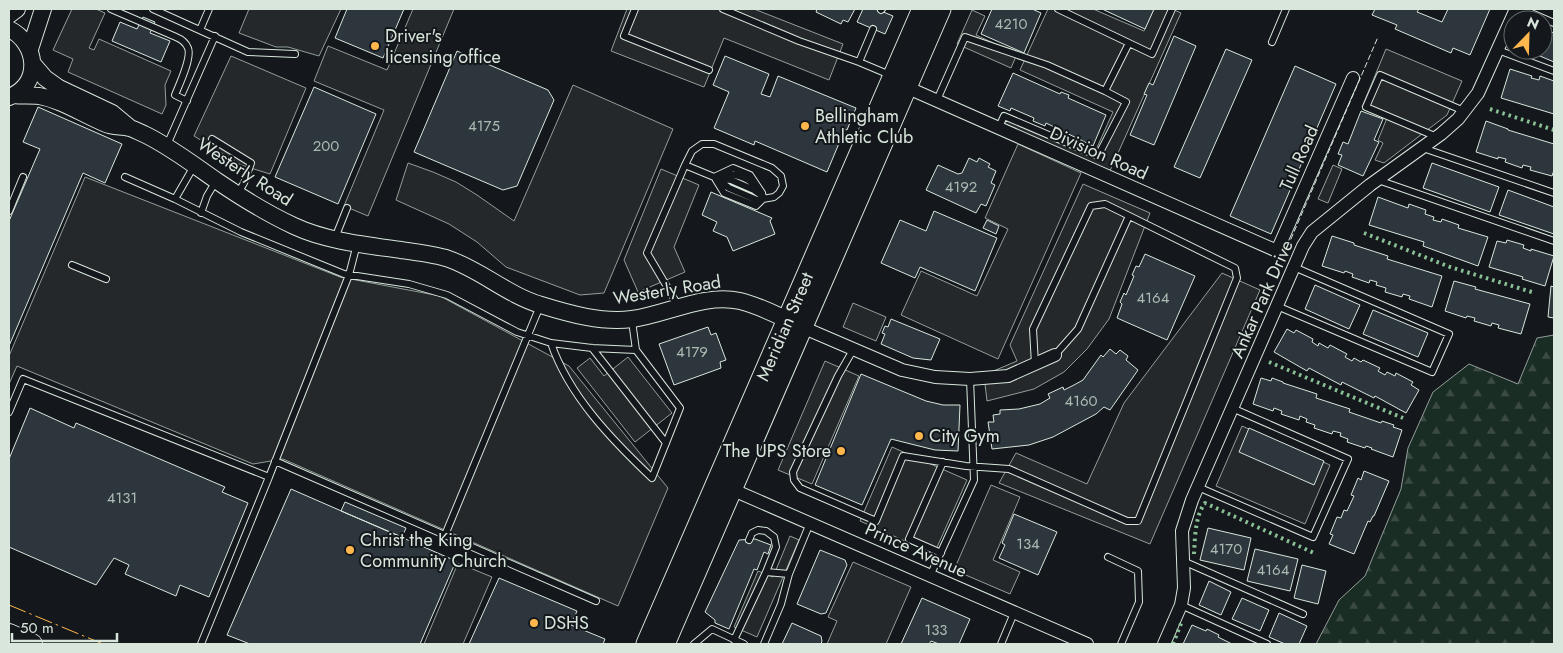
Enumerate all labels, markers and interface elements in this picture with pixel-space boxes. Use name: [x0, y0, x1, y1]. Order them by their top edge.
north arrow: [1503, 10, 1553, 60]
text: N: [1524, 12, 1542, 34]
house number: 4210: [994, 13, 1028, 35]
place label: Driver's licensing office: [385, 23, 501, 70]
marker: Driver's licensing office: [369, 40, 381, 52]
place label: Bellingham Athletic Club: [815, 103, 913, 150]
house number: 4175: [468, 115, 500, 137]
marker: Bellingham Athletic Club: [799, 120, 811, 132]
street label: Division Road: [1046, 120, 1152, 186]
street label: Tull Road: [1273, 121, 1325, 195]
street label: Westerly Road: [192, 131, 298, 213]
house number: 200: [313, 135, 339, 157]
house number: 4192: [945, 176, 977, 198]
street label: Ankar Park Drive: [1224, 236, 1300, 362]
street label: Meridian Street: [750, 268, 820, 385]
street label: Westerly Road: [611, 269, 723, 311]
house number: 4164: [1137, 287, 1170, 309]
house number: 4179: [676, 341, 708, 363]
house number: 4160: [1064, 390, 1098, 412]
place label: City Gym: [929, 423, 1000, 449]
marker: City Gym: [913, 430, 925, 442]
place label: The UPS Store: [723, 438, 831, 464]
marker: The UPS Store: [835, 445, 847, 457]
house number: 4131: [107, 487, 137, 509]
street label: Prince Avenue: [861, 516, 971, 584]
place label: Christ the King Community Church: [360, 527, 507, 574]
house number: 134: [1016, 533, 1040, 555]
house number: 4170: [1210, 538, 1242, 560]
marker: Christ the King Community Church: [344, 544, 356, 556]
house number: 4164: [1257, 559, 1290, 581]
scale bar: [12, 610, 118, 642]
place label: DSHS: [544, 610, 589, 636]
text: 50 m: [20, 617, 54, 639]
marker: DSHS: [528, 617, 540, 629]
house number: 133: [924, 619, 948, 641]

